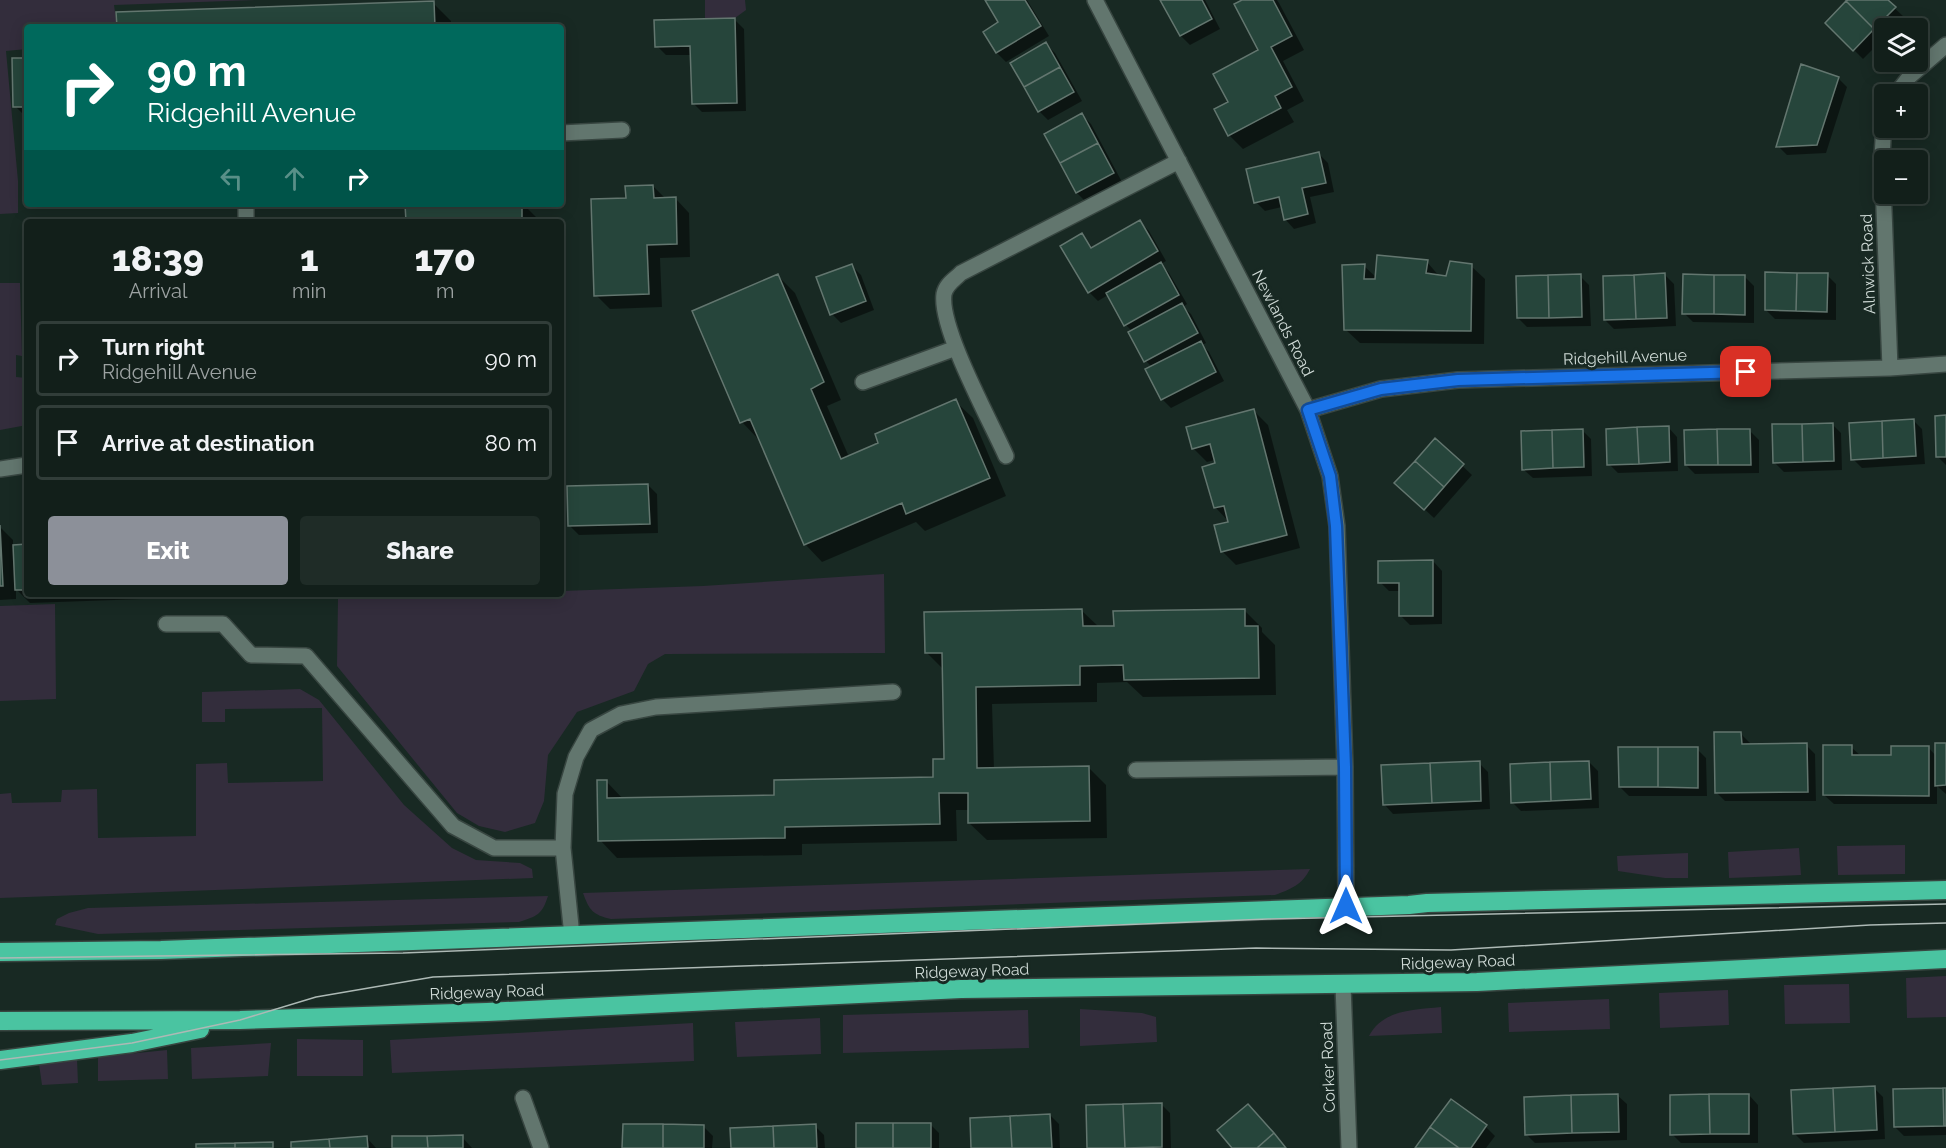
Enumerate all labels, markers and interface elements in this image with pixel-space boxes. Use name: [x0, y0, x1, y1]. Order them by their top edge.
map controls: [1874, 18, 1928, 204]
button: layers: [1874, 18, 1928, 72]
text: 90 m: [147, 47, 247, 96]
icon: right: [48, 48, 126, 126]
button: +: [1874, 84, 1928, 138]
text: Ridgehill Avenue: [147, 97, 356, 128]
button: −: [1874, 150, 1928, 204]
icon: left: [215, 162, 248, 195]
icon: ahead: [278, 162, 311, 195]
icon: right: [341, 162, 374, 195]
street label: Alnwick Road: [1857, 213, 1879, 315]
text: 18:39: [112, 237, 204, 279]
text: 1: [300, 237, 319, 279]
text: 170: [414, 237, 476, 279]
street label: Newlands Road: [1248, 267, 1318, 379]
text: Arrival: [129, 279, 187, 303]
text: min: [292, 279, 326, 303]
text: m: [436, 279, 454, 303]
text: Turn right: [102, 334, 205, 360]
icon: right: [51, 342, 84, 375]
street label: Ridgehill Avenue: [1563, 345, 1687, 369]
text: 90 m: [485, 346, 537, 372]
pin: [1720, 346, 1771, 397]
icon: arrive: [1729, 355, 1762, 388]
text: Ridgehill Avenue: [102, 360, 257, 384]
icon: arrive: [51, 426, 84, 459]
text: Arrive at destination: [102, 430, 315, 456]
text: 80 m: [485, 430, 537, 456]
button: Exit: [48, 516, 288, 585]
button: Share: [300, 516, 540, 585]
position arrow: [1314, 874, 1378, 938]
street label: Ridgeway Road: [1400, 951, 1516, 973]
street label: Ridgeway Road: [914, 960, 1030, 982]
street label: Ridgeway Road: [429, 981, 545, 1003]
street label: Corker Road: [1317, 1021, 1339, 1113]

